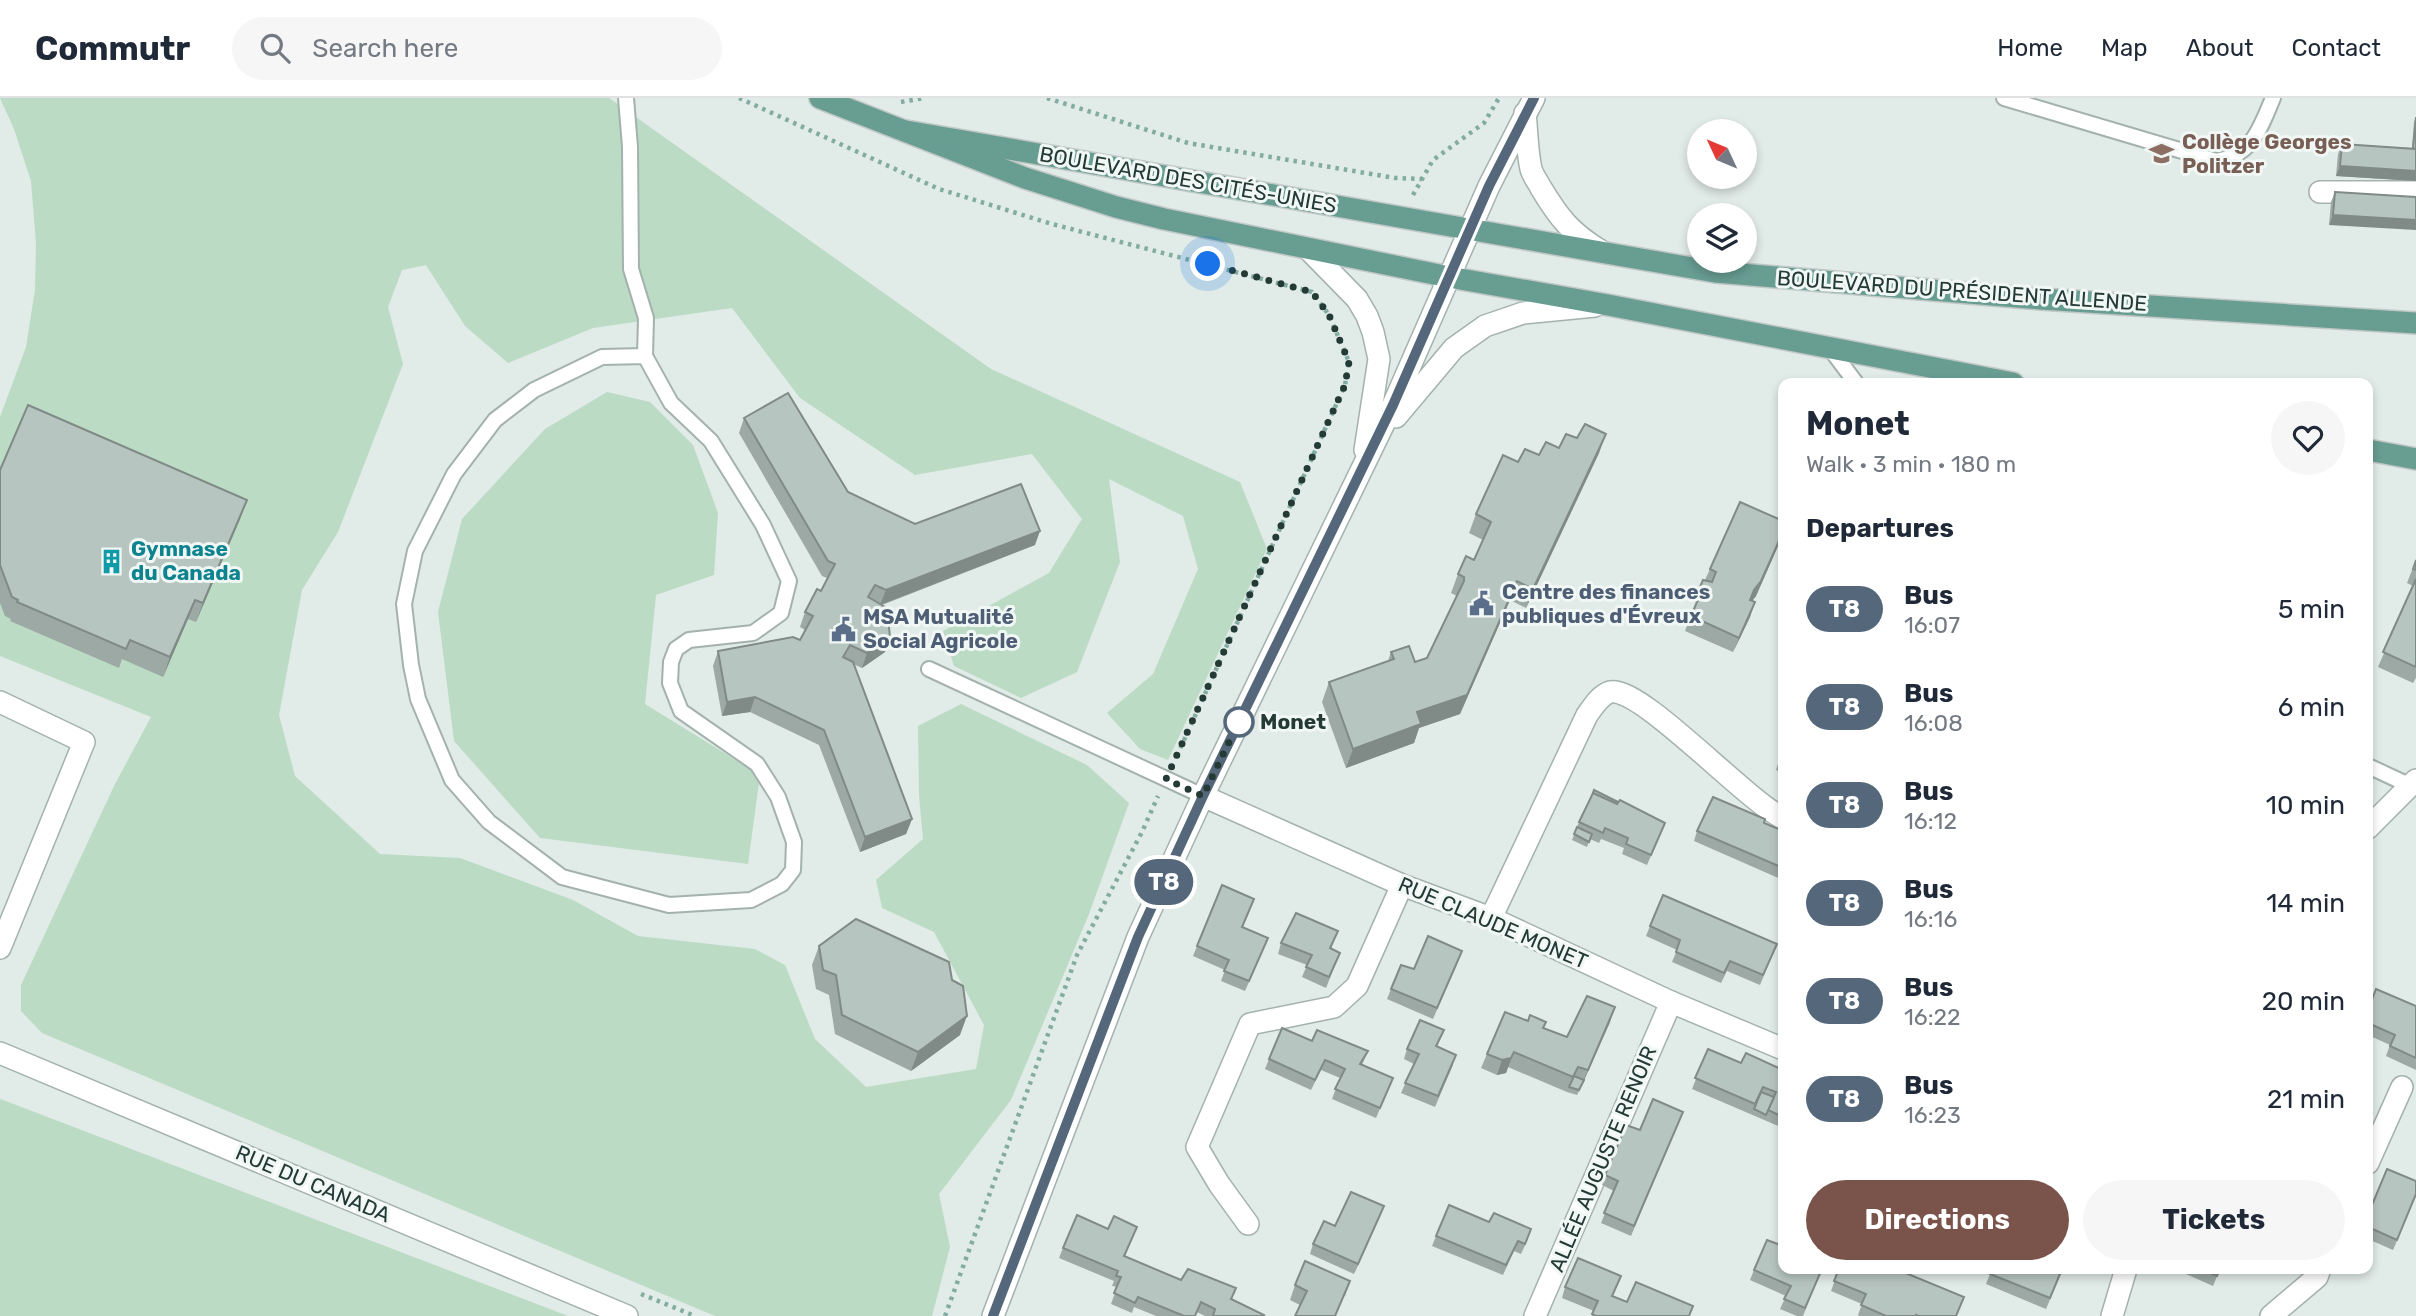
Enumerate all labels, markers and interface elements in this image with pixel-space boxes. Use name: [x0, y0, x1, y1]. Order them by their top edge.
search box: [232, 17, 722, 80]
text: Commutr: [35, 29, 190, 68]
icon: search: [256, 29, 294, 67]
text: Search here: [312, 33, 458, 64]
text: Home: [1997, 34, 2063, 62]
text: Map: [2101, 34, 2148, 62]
text: About: [2186, 34, 2254, 62]
text: Contact: [2292, 34, 2381, 62]
north arrow: [1687, 119, 1757, 189]
map controls: [1687, 119, 1757, 273]
place label: Collège Georges Politzer: [2182, 129, 2352, 178]
school or university icon: Collège Georges Politzer: [2148, 140, 2176, 168]
street label: BOULEVARD DES CITÉS-UNIES: [1038, 141, 1339, 218]
button: layers: [1687, 203, 1757, 273]
your location: [1190, 246, 1225, 281]
street label: BOULEVARD DU PRÉSIDENT ALLENDE: [1776, 265, 2148, 316]
button: heart: [2271, 401, 2345, 475]
text: Monet: [1806, 404, 1910, 443]
text: Walk · 3 min · 180 m: [1806, 450, 2016, 478]
text: Departures: [1806, 513, 1954, 544]
place label: Gymnase du Canada: [131, 536, 241, 585]
building icon: Gymnase du Canada: [97, 547, 125, 575]
place label: Centre des finances publiques d'Évreux: [1502, 579, 1710, 628]
text: Bus: [1904, 580, 1953, 611]
public building icon: Centre des finances publiques d'Évreux: [1468, 590, 1496, 618]
text: 5 min: [2278, 594, 2345, 625]
text: T8: [1829, 595, 1860, 623]
place label: MSA Mutualité Social Agricole: [863, 604, 1018, 653]
text: 16:07: [1904, 611, 1960, 639]
public building icon: MSA Mutualité Social Agricole: [829, 615, 857, 643]
text: Bus: [1904, 678, 1953, 709]
text: 6 min: [2278, 692, 2345, 723]
text: T8: [1829, 693, 1860, 721]
marker: Monet: [1224, 707, 1254, 737]
place label: Monet: [1260, 709, 1326, 734]
text: 16:08: [1904, 709, 1963, 737]
text: Bus: [1904, 776, 1953, 807]
text: 10 min: [2266, 790, 2345, 821]
text: T8: [1829, 791, 1860, 819]
text: 16:12: [1904, 807, 1957, 835]
line badge: T8: [1132, 859, 1196, 905]
text: T8: [1148, 868, 1180, 896]
street label: RUE CLAUDE MONET: [1395, 871, 1592, 974]
text: Bus: [1904, 874, 1953, 905]
text: 14 min: [2266, 888, 2345, 919]
text: T8: [1829, 889, 1860, 917]
text: 16:16: [1904, 905, 1957, 933]
text: Bus: [1904, 972, 1953, 1003]
text: 20 min: [2262, 986, 2345, 1017]
text: T8: [1829, 987, 1860, 1015]
text: 16:22: [1904, 1003, 1961, 1031]
street label: ALLÉE AUGUSTE RENOIR: [1544, 1042, 1662, 1276]
text: Bus: [1904, 1070, 1953, 1101]
text: 21 min: [2267, 1084, 2345, 1115]
text: T8: [1829, 1085, 1860, 1113]
text: 16:23: [1904, 1101, 1961, 1129]
street label: RUE DU CANADA: [232, 1140, 394, 1227]
button: Directions: [1806, 1180, 2069, 1260]
button: Tickets: [2083, 1180, 2345, 1260]

